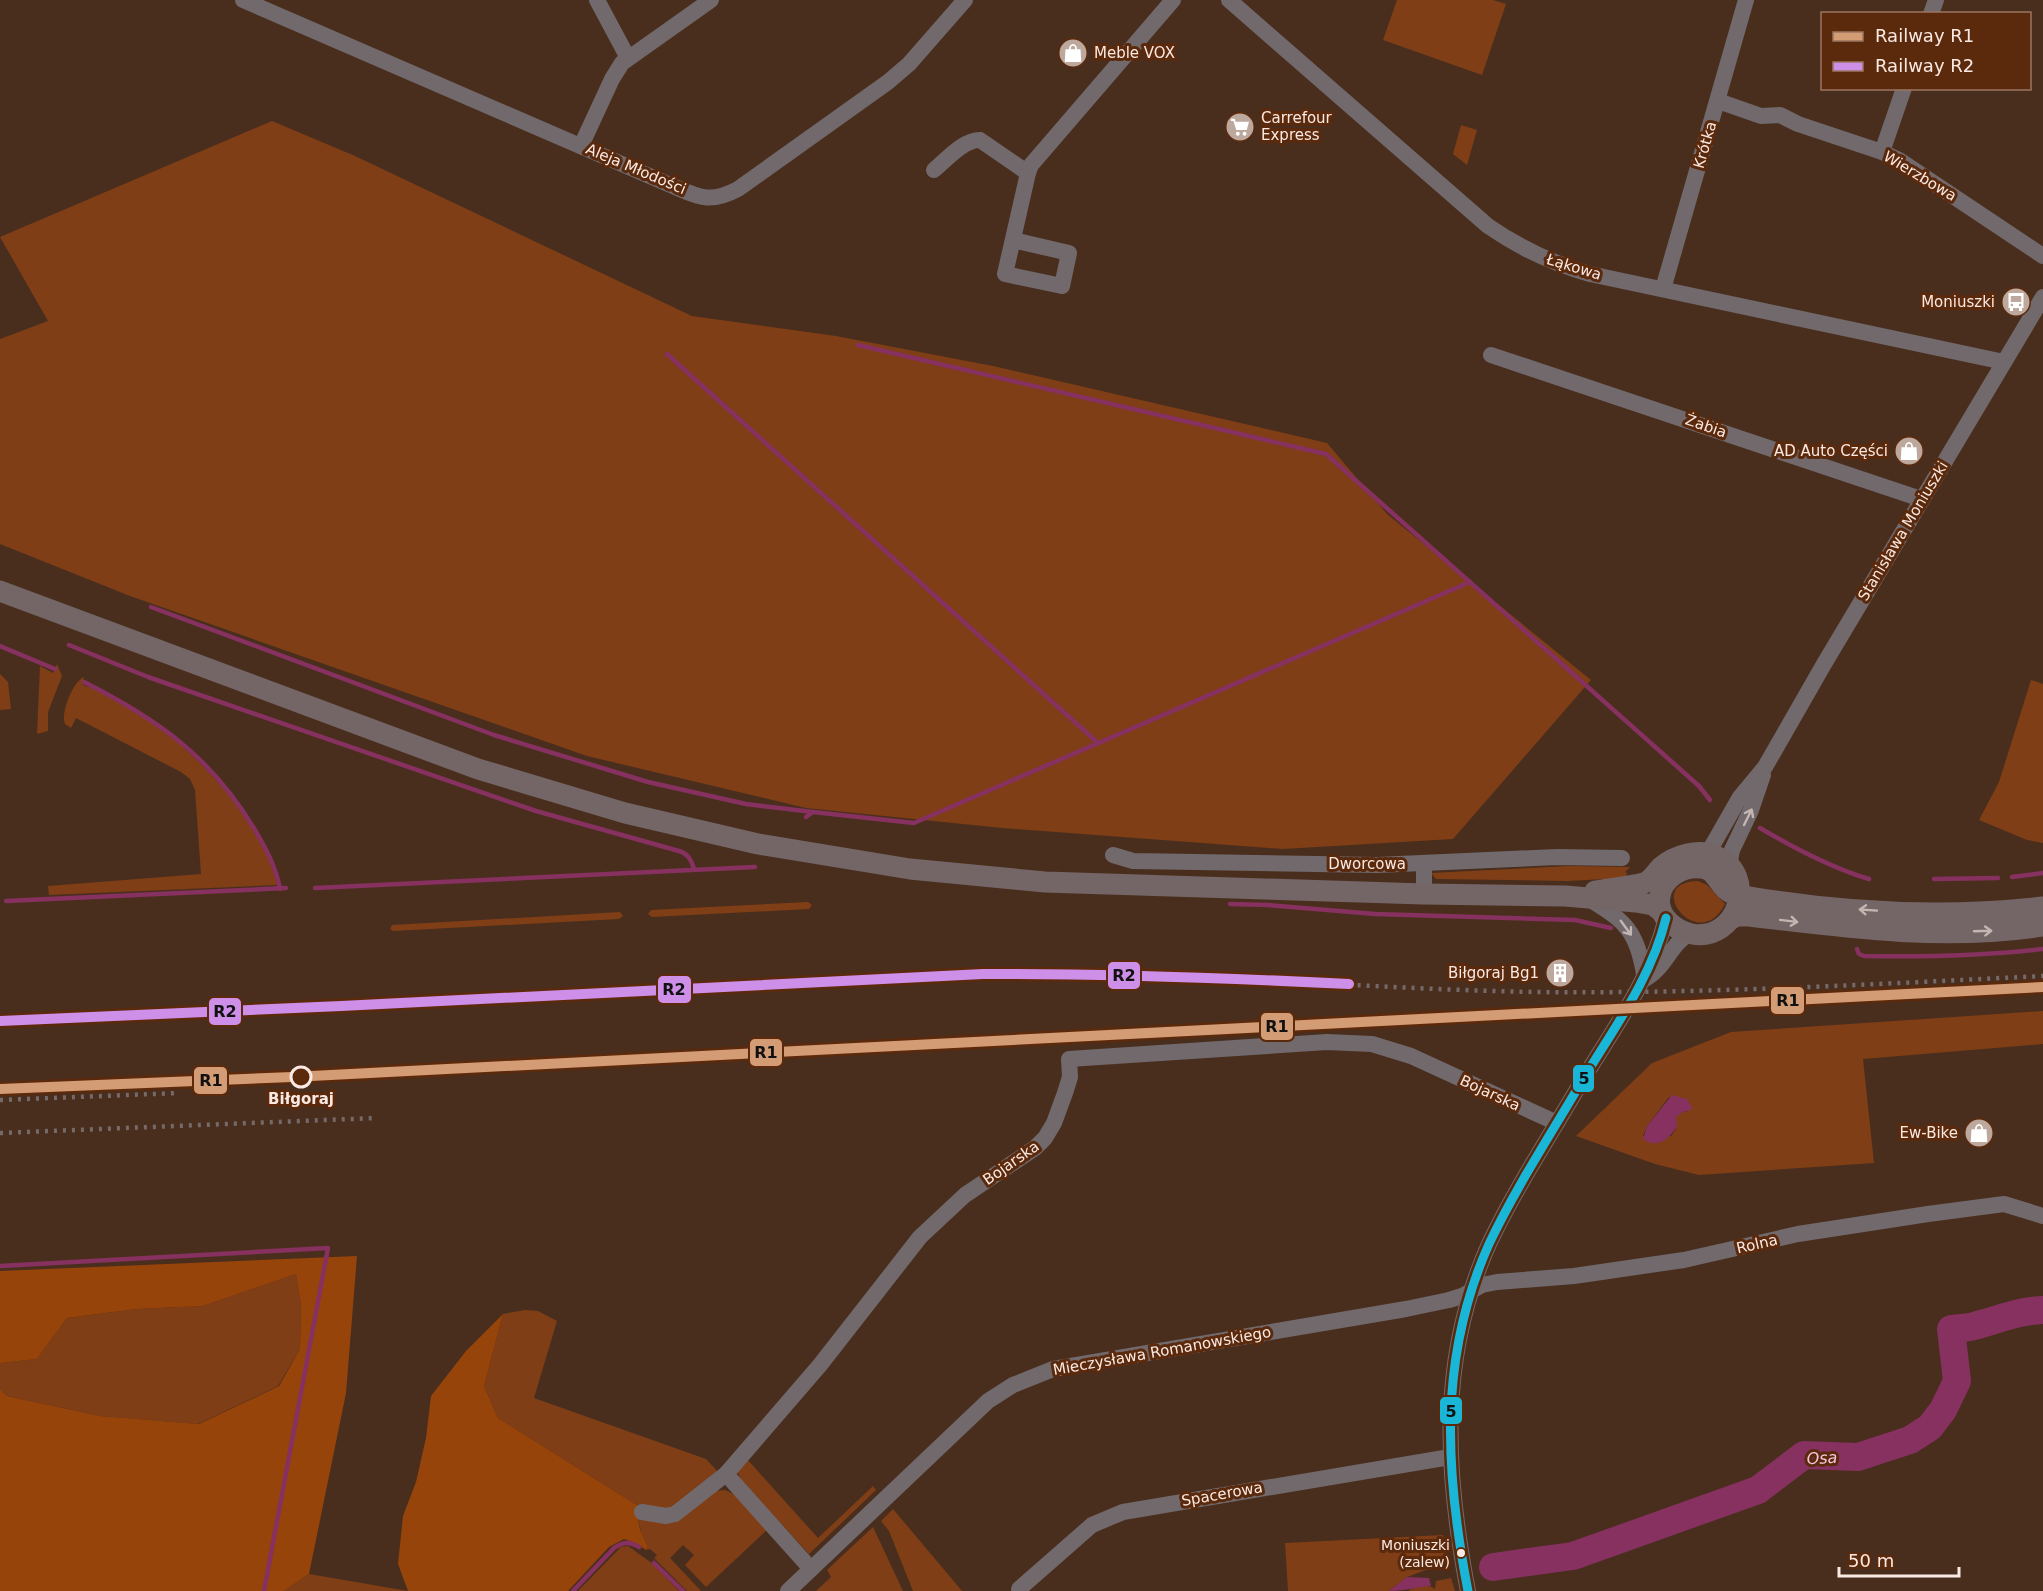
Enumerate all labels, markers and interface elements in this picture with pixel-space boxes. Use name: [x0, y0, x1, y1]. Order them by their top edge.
legend: [1821, 12, 2031, 90]
text: Railway R1: [1875, 25, 1974, 46]
shop icon: Meble VOX: [1057, 37, 1089, 69]
place label: Meble VOX: [1094, 44, 1175, 62]
text: Railway R2: [1875, 55, 1974, 76]
place label: Carrefour Express: [1261, 109, 1333, 144]
supermarket icon: Carrefour Express: [1224, 111, 1256, 143]
street label: Krótka: [1690, 119, 1720, 171]
street label: Aleja Młodości: [583, 140, 689, 198]
street label: Wierzbowa: [1880, 147, 1960, 205]
street label: Łąkowa: [1543, 250, 1604, 284]
bus stop icon: Moniuszki: [2000, 286, 2032, 318]
place label: Moniuszki: [1921, 293, 1995, 311]
street label: Żabia: [1683, 410, 1729, 441]
shop icon: AD Auto Części: [1893, 435, 1925, 467]
place label: AD Auto Części: [1774, 442, 1888, 460]
street label: Stanisława Moniuszki: [1854, 458, 1952, 604]
one-way arrow: [1742, 808, 1754, 826]
street label: Dworcowa: [1328, 855, 1406, 873]
one-way arrow: [1859, 905, 1879, 916]
one-way arrow: [1778, 916, 1798, 927]
one-way arrow: [1620, 919, 1632, 935]
one-way arrow: [1973, 926, 1993, 937]
building icon: Biłgoraj Bg1: [1544, 957, 1576, 989]
line badge: R2: [1107, 961, 1141, 990]
place label: Biłgoraj Bg1: [1448, 964, 1539, 982]
text: R2: [1112, 966, 1136, 985]
line badge: R2: [657, 975, 692, 1004]
text: R2: [662, 980, 686, 999]
line badge: R1: [1770, 986, 1805, 1015]
text: R1: [1776, 991, 1800, 1010]
line badge: R2: [208, 997, 242, 1026]
text: R2: [213, 1002, 237, 1021]
line badge: R1: [1260, 1012, 1294, 1041]
text: R1: [1265, 1017, 1289, 1036]
line badge: R1: [749, 1038, 783, 1067]
text: R1: [754, 1043, 778, 1062]
line badge: 5: [1572, 1064, 1595, 1093]
line badge: R1: [193, 1066, 228, 1095]
marker: Biłgoraj: [290, 1066, 312, 1088]
text: 5: [1578, 1069, 1590, 1088]
text: R1: [199, 1071, 223, 1090]
street label: Bojarska: [1457, 1071, 1523, 1115]
place label: Biłgoraj: [268, 1090, 334, 1108]
shop icon: Ew-Bike: [1963, 1117, 1995, 1149]
place label: Ew-Bike: [1900, 1124, 1958, 1142]
street label: Bojarska: [979, 1137, 1043, 1189]
street label: Rolna: [1735, 1231, 1779, 1257]
street label: Mieczysława Romanowskiego: [1052, 1323, 1272, 1379]
line badge: 5: [1439, 1396, 1463, 1425]
text: 5: [1445, 1402, 1457, 1421]
water label: Osa: [1806, 1448, 1838, 1468]
street label: Spacerowa: [1180, 1478, 1264, 1510]
place label: Moniuszki (zalew): [1381, 1537, 1450, 1570]
scale bar: [1839, 1540, 1959, 1578]
marker: Moniuszki (zalew): [1455, 1547, 1467, 1559]
text: 50 m: [1848, 1550, 1894, 1571]

